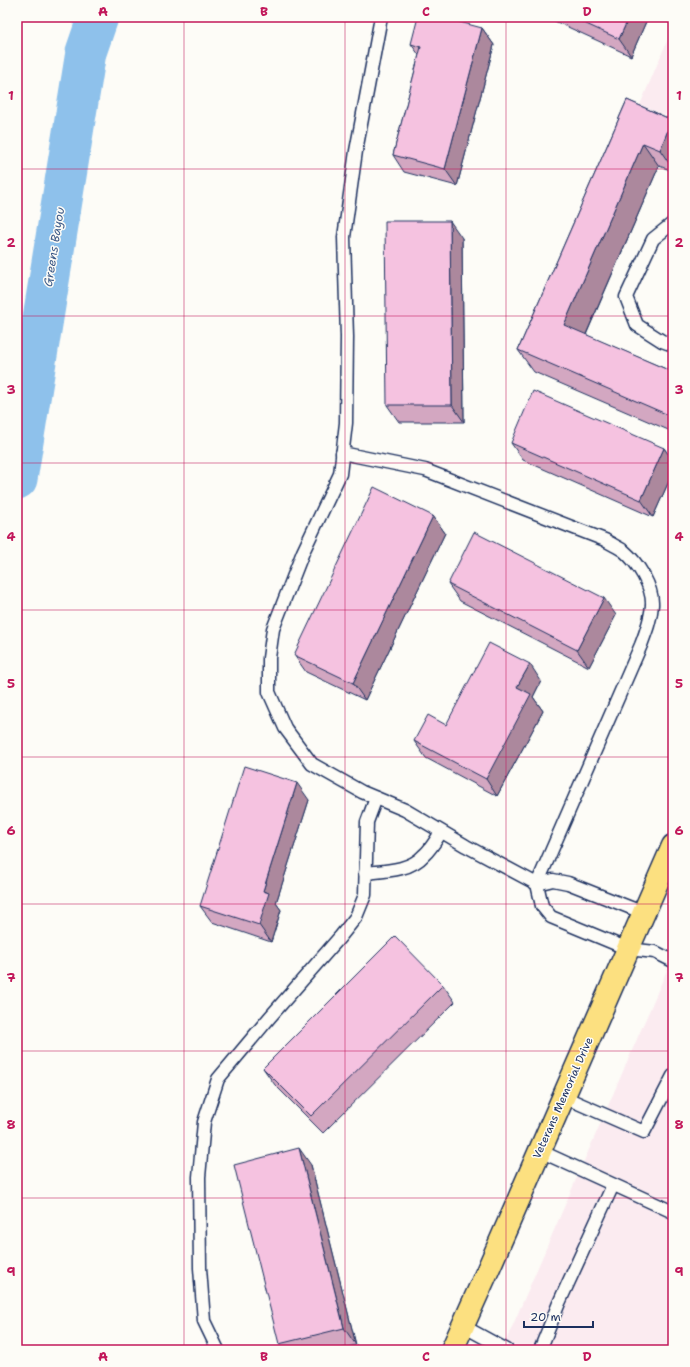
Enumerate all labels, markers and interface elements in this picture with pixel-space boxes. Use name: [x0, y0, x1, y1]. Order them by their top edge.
text: A: [98, 3, 108, 20]
text: B: [260, 3, 268, 20]
text: C: [422, 3, 430, 20]
text: D: [582, 3, 592, 20]
text: 1: [8, 87, 14, 104]
text: 1: [676, 87, 682, 104]
water label: Greens Bayou: [40, 206, 68, 288]
text: 2: [6, 234, 16, 251]
text: 2: [674, 234, 684, 251]
text: 3: [6, 381, 16, 398]
text: 3: [674, 381, 684, 398]
text: 4: [6, 528, 16, 545]
text: 4: [674, 528, 684, 545]
text: 5: [7, 675, 15, 692]
text: 5: [675, 675, 683, 692]
text: 6: [6, 822, 16, 839]
text: 6: [674, 822, 684, 839]
text: 7: [6, 969, 16, 986]
text: 7: [674, 969, 684, 986]
street label: Veterans Memorial Drive: [529, 1035, 597, 1161]
text: 8: [6, 1116, 16, 1133]
text: 8: [674, 1116, 684, 1133]
text: 9: [6, 1263, 16, 1280]
text: 9: [674, 1263, 684, 1280]
scale bar: [524, 1303, 593, 1329]
text: 20 m: [530, 1309, 561, 1325]
text: A: [98, 1348, 108, 1365]
text: B: [260, 1348, 268, 1365]
text: C: [422, 1348, 430, 1365]
text: D: [582, 1348, 592, 1365]

